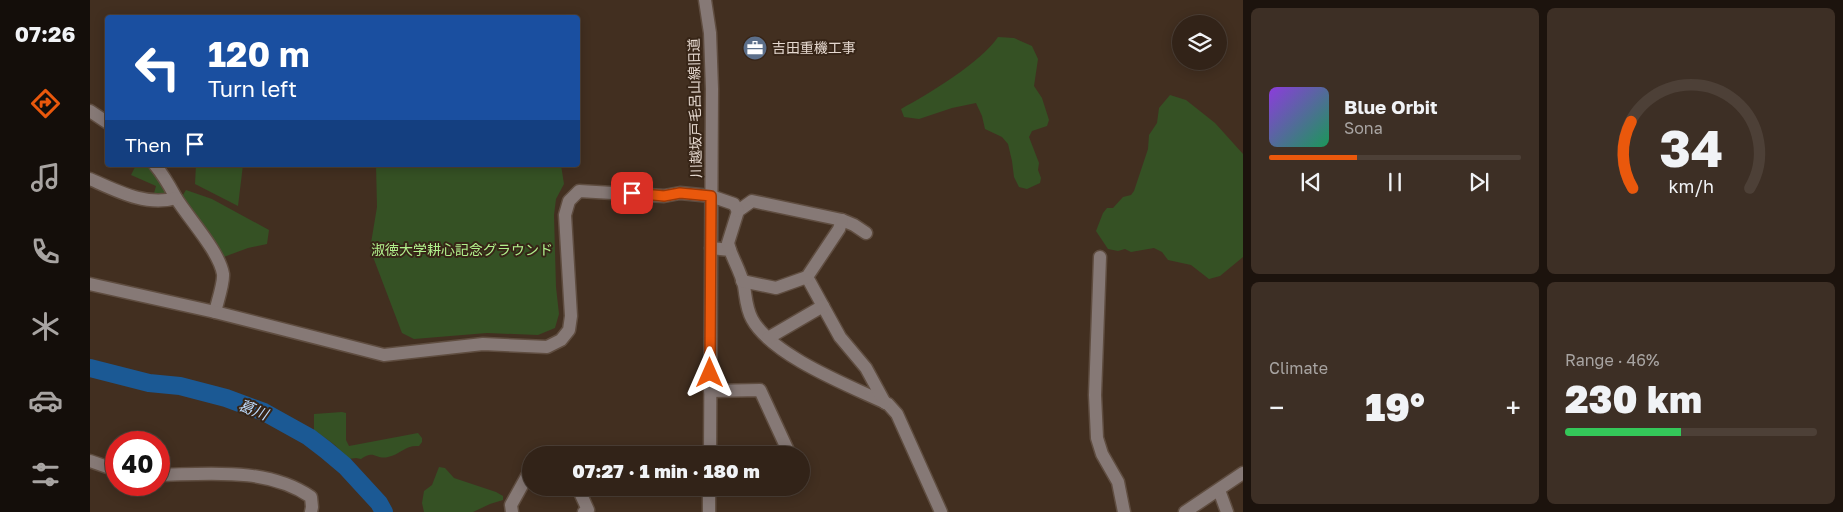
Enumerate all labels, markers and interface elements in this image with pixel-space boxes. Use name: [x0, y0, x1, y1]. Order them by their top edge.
map controls: [1172, 15, 1227, 70]
button: layers: [1172, 15, 1227, 70]
text: 07:26: [15, 20, 75, 47]
text: 120 m: [208, 33, 310, 75]
icon: left: [125, 35, 190, 100]
office icon: 吉田重機工事: [742, 35, 768, 61]
street label: 川越坂戸毛呂山線旧道: [685, 38, 704, 178]
place label: 吉田重機工事: [772, 39, 856, 56]
text: Turn left: [208, 75, 297, 102]
icon: directions: [28, 86, 63, 121]
text: Blue Orbit: [1344, 95, 1438, 118]
text: 34: [1659, 116, 1723, 178]
text: Sona: [1344, 118, 1383, 138]
icon: arrive: [181, 130, 209, 158]
text: Then: [125, 133, 171, 156]
icon: music: [28, 160, 63, 195]
icon: previous: [1297, 168, 1325, 196]
icon: pause: [1381, 168, 1409, 196]
icon: next: [1465, 168, 1493, 196]
pin: [611, 172, 653, 214]
text: km/h: [1668, 175, 1714, 197]
icon: arrive: [618, 179, 646, 207]
icon: phone: [28, 234, 63, 269]
park label: 淑徳大学耕心記念グラウンド: [371, 241, 553, 258]
icon: climate: [28, 309, 63, 344]
position arrow: [683, 346, 735, 398]
text: Range · 46%: [1565, 350, 1659, 370]
text: Climate: [1269, 358, 1328, 378]
text: 230 km: [1565, 376, 1702, 421]
icon: car: [28, 383, 63, 418]
text: 19°: [1365, 384, 1425, 429]
text: −: [1269, 391, 1284, 424]
text: +: [1506, 391, 1521, 424]
water label: 葛川: [236, 395, 272, 424]
speed limit sign: 40: [105, 431, 170, 496]
icon: filters: [28, 457, 63, 492]
text: 07:27 · 1 min · 180 m: [572, 459, 760, 482]

